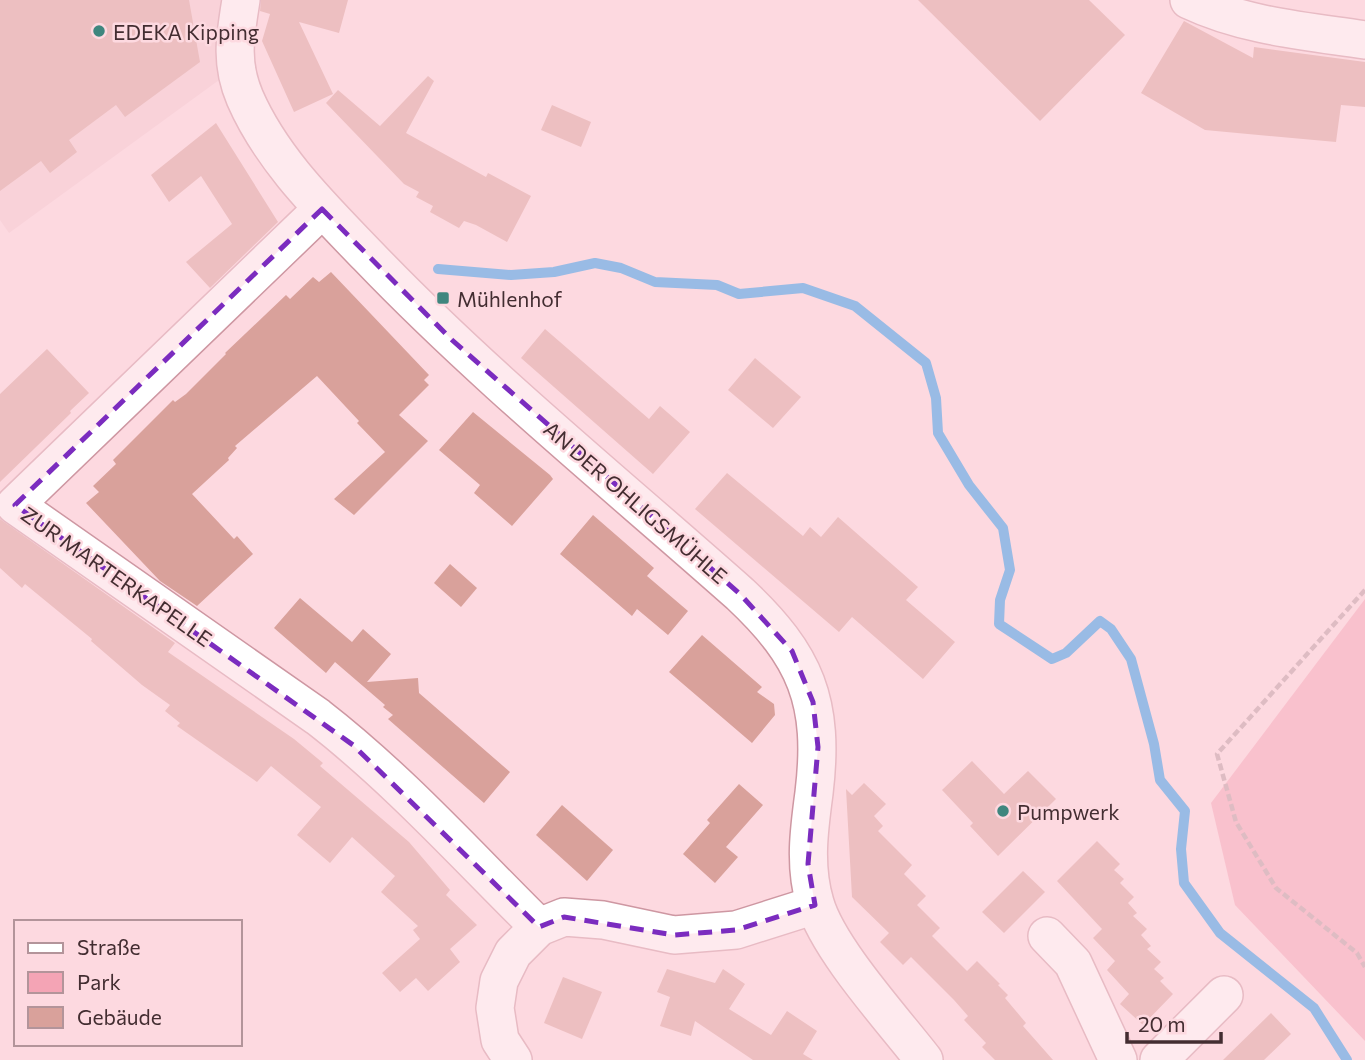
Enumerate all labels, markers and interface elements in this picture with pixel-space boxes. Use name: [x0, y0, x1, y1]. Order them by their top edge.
place label: EDEKA Kipping: [113, 19, 259, 44]
marker: EDEKA Kipping: [91, 23, 107, 39]
place label: Mühlenhof: [457, 286, 563, 311]
marker: Mühlenhof: [435, 290, 451, 306]
street label: AN DER OHLIGSMÜHLE: [539, 416, 733, 588]
street label: ZUR MARTERKAPELLE: [17, 501, 217, 651]
place label: Pumpwerk: [1017, 799, 1120, 824]
marker: Pumpwerk: [995, 803, 1011, 819]
legend: [14, 920, 242, 1046]
text: Straße: [77, 934, 141, 959]
text: Park: [77, 969, 121, 994]
scale bar: [1127, 1000, 1222, 1044]
text: Gebäude: [77, 1004, 162, 1029]
text: 20 m: [1138, 1011, 1186, 1036]

